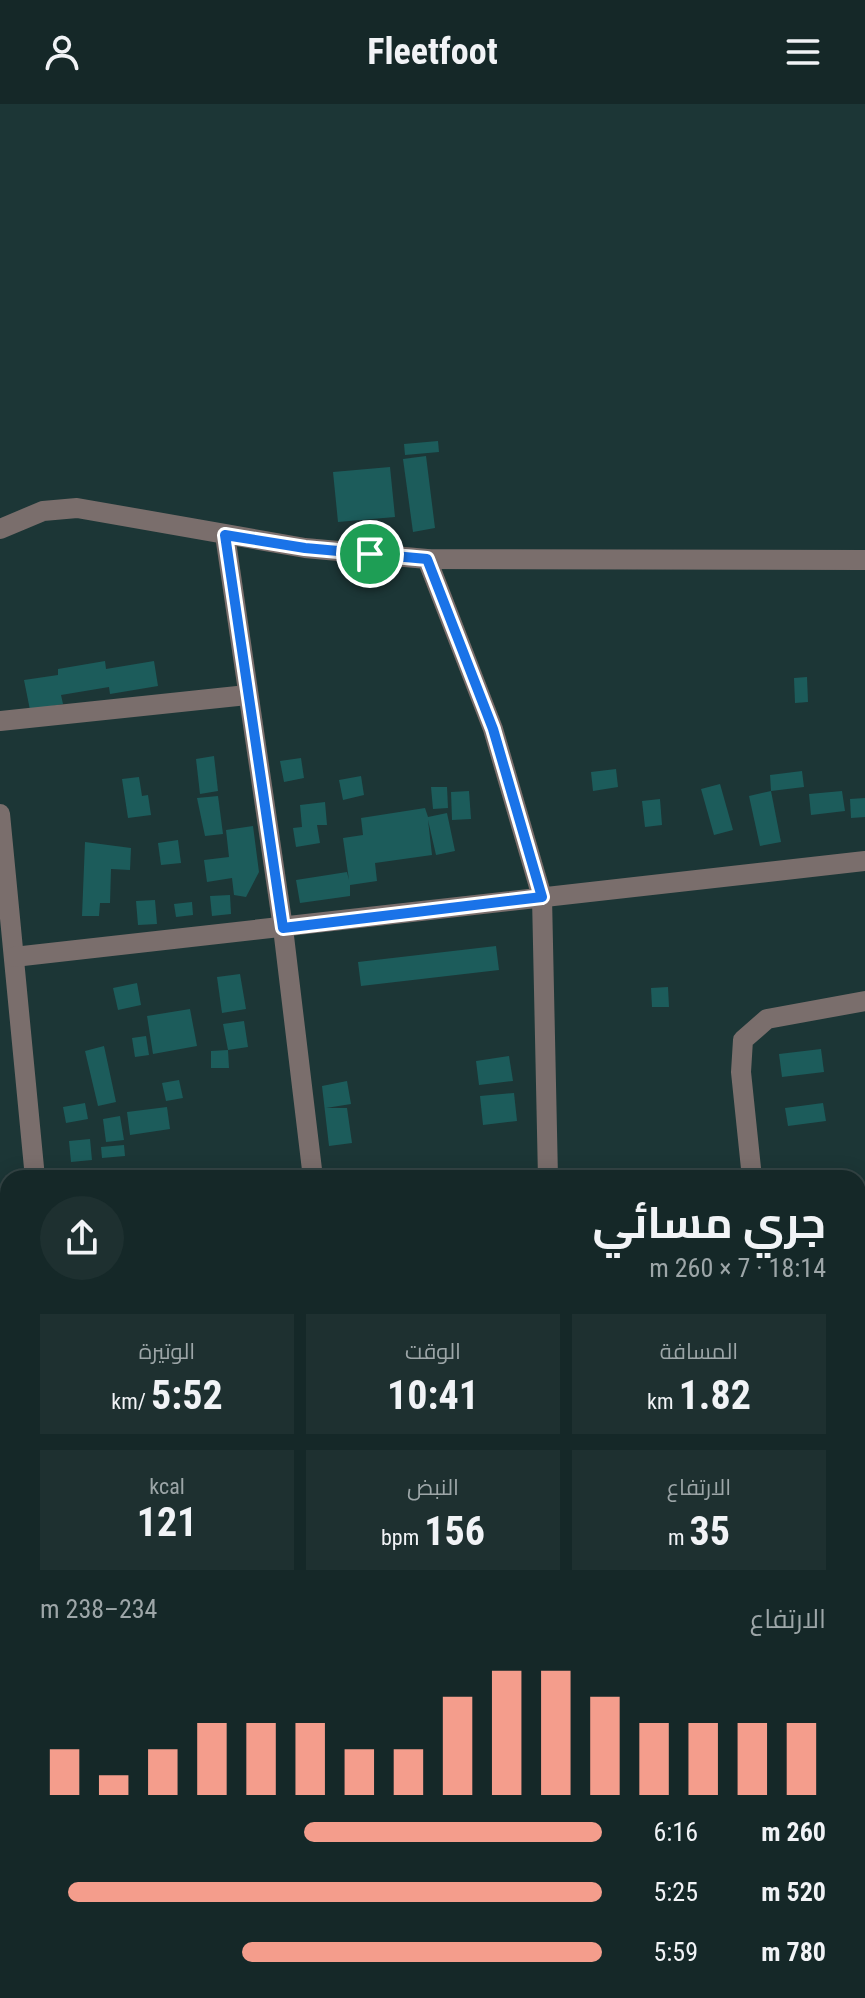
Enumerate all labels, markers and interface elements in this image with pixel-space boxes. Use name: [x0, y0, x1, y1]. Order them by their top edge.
icon: person: [40, 30, 84, 74]
icon: menu: [781, 30, 825, 74]
text: Fleetfoot: [367, 31, 498, 73]
pin: [336, 520, 404, 588]
icon: arrive: [348, 532, 392, 576]
button: share: [40, 1196, 124, 1280]
text: جري مسائي: [592, 1197, 826, 1249]
text: 18:14 · 7 × 260 m: [649, 1253, 826, 1283]
text: الوتيرة: [139, 1339, 195, 1364]
text: الوقت: [405, 1339, 461, 1364]
text: المسافة: [660, 1339, 738, 1364]
text: 5:52: [151, 1372, 223, 1419]
text: 10:41: [387, 1372, 479, 1419]
text: 1.82: [679, 1372, 751, 1419]
text: /km: [111, 1389, 151, 1414]
text: km: [647, 1389, 679, 1414]
text: kcal: [149, 1474, 185, 1499]
text: النبض: [407, 1475, 459, 1500]
text: الارتفاع: [667, 1475, 731, 1500]
text: 121: [137, 1499, 197, 1546]
text: 156: [424, 1508, 485, 1555]
text: 35: [690, 1508, 730, 1555]
text: bpm: [381, 1525, 424, 1550]
text: m: [668, 1525, 690, 1550]
text: 234–238 m: [40, 1594, 157, 1624]
text: الارتفاع: [750, 1604, 826, 1634]
text: 6:16: [653, 1817, 698, 1847]
text: 260 m: [761, 1817, 826, 1847]
text: 5:25: [653, 1877, 698, 1907]
text: 520 m: [761, 1877, 826, 1907]
text: 5:59: [653, 1937, 698, 1967]
text: 780 m: [761, 1937, 826, 1967]

